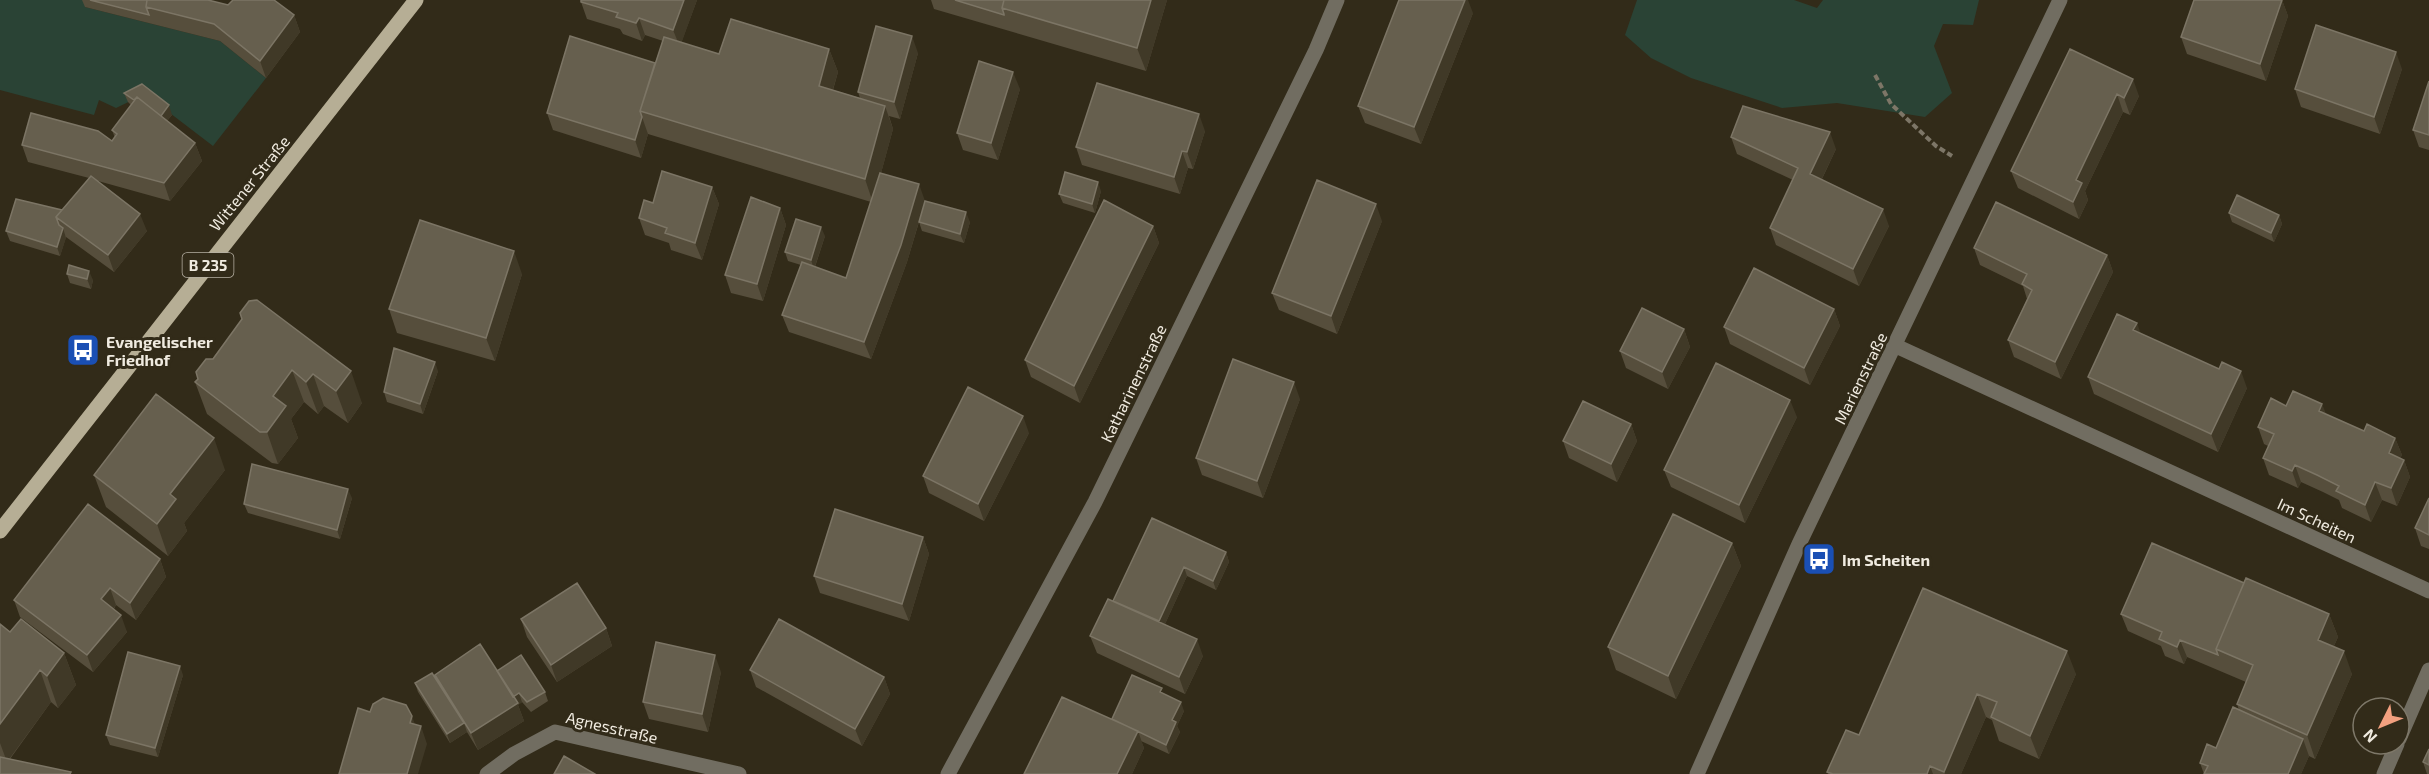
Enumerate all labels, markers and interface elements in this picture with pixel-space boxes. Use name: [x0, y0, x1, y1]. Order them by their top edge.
street label: Wittener Straße: [205, 132, 293, 234]
road number: B 235: [182, 253, 234, 277]
street label: Katharinenstraße: [1096, 321, 1170, 445]
street label: Marienstraße: [1830, 329, 1890, 427]
bus stop icon: Evangelischer Friedhof: [65, 332, 101, 368]
place label: Evangelischer Friedhof: [106, 332, 213, 369]
street label: Im Scheiten: [2275, 494, 2359, 546]
bus stop icon: Im Scheiten: [1801, 541, 1837, 577]
place label: Im Scheiten: [1842, 550, 1930, 569]
north arrow: [2351, 696, 2411, 756]
street label: Agnesstraße: [564, 707, 660, 747]
text: N: [2359, 726, 2381, 747]

